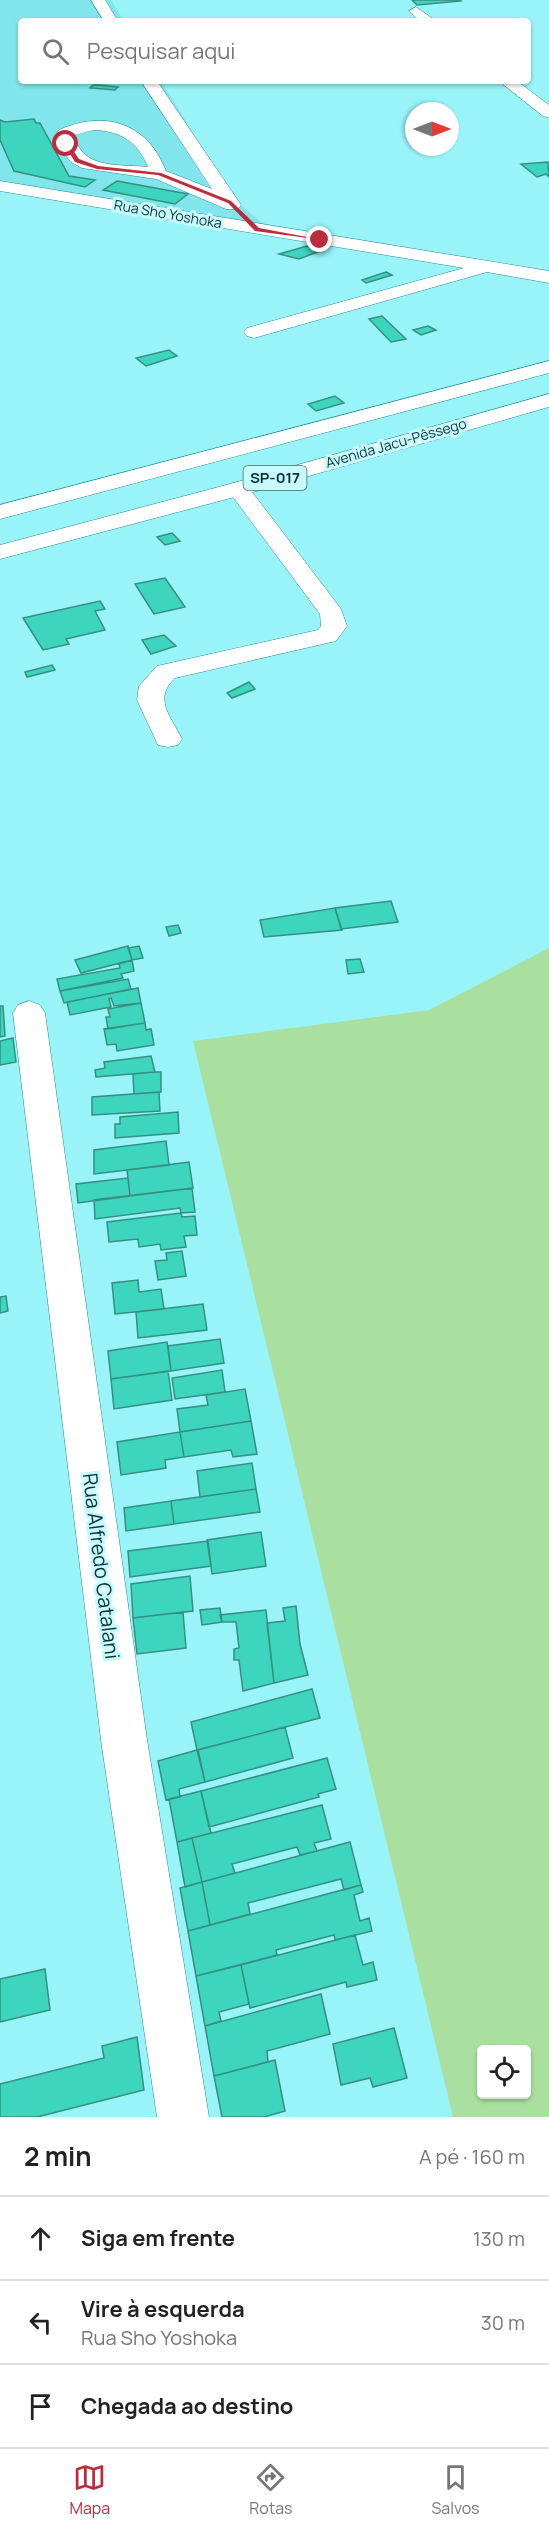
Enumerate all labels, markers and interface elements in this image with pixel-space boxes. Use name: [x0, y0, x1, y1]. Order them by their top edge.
search box: [18, 18, 531, 84]
icon: search: [39, 35, 72, 68]
text: Pesquisar aqui: [87, 36, 235, 66]
north arrow: [405, 102, 459, 156]
route start: [52, 130, 78, 156]
street label: Rua Sho Yoshoka: [113, 195, 224, 232]
route end: [306, 226, 332, 252]
street label: Avenida Jacu-Pêssego: [323, 413, 469, 472]
road number: SP-017: [244, 466, 306, 490]
street label: Rua Alfredo Catalani: [77, 1471, 126, 1661]
map controls: [477, 2045, 531, 2099]
button: locate: [477, 2045, 531, 2099]
text: 2 min: [24, 2138, 92, 2174]
text: A pé · 160 m: [419, 2143, 525, 2170]
icon: ahead: [24, 2222, 57, 2255]
text: Siga em frente: [81, 2223, 235, 2253]
text: 130 m: [473, 2225, 525, 2252]
text: Vire à esquerda: [81, 2294, 245, 2324]
icon: left: [24, 2306, 57, 2339]
text: 30 m: [481, 2309, 525, 2336]
text: Rua Sho Yoshoka: [81, 2324, 237, 2351]
icon: arrive: [24, 2390, 57, 2423]
text: Chegada ao destino: [81, 2391, 293, 2421]
tab: Mapa: [69, 2461, 110, 2519]
tab: Rotas: [249, 2461, 292, 2519]
tab: Salvos: [431, 2461, 480, 2519]

